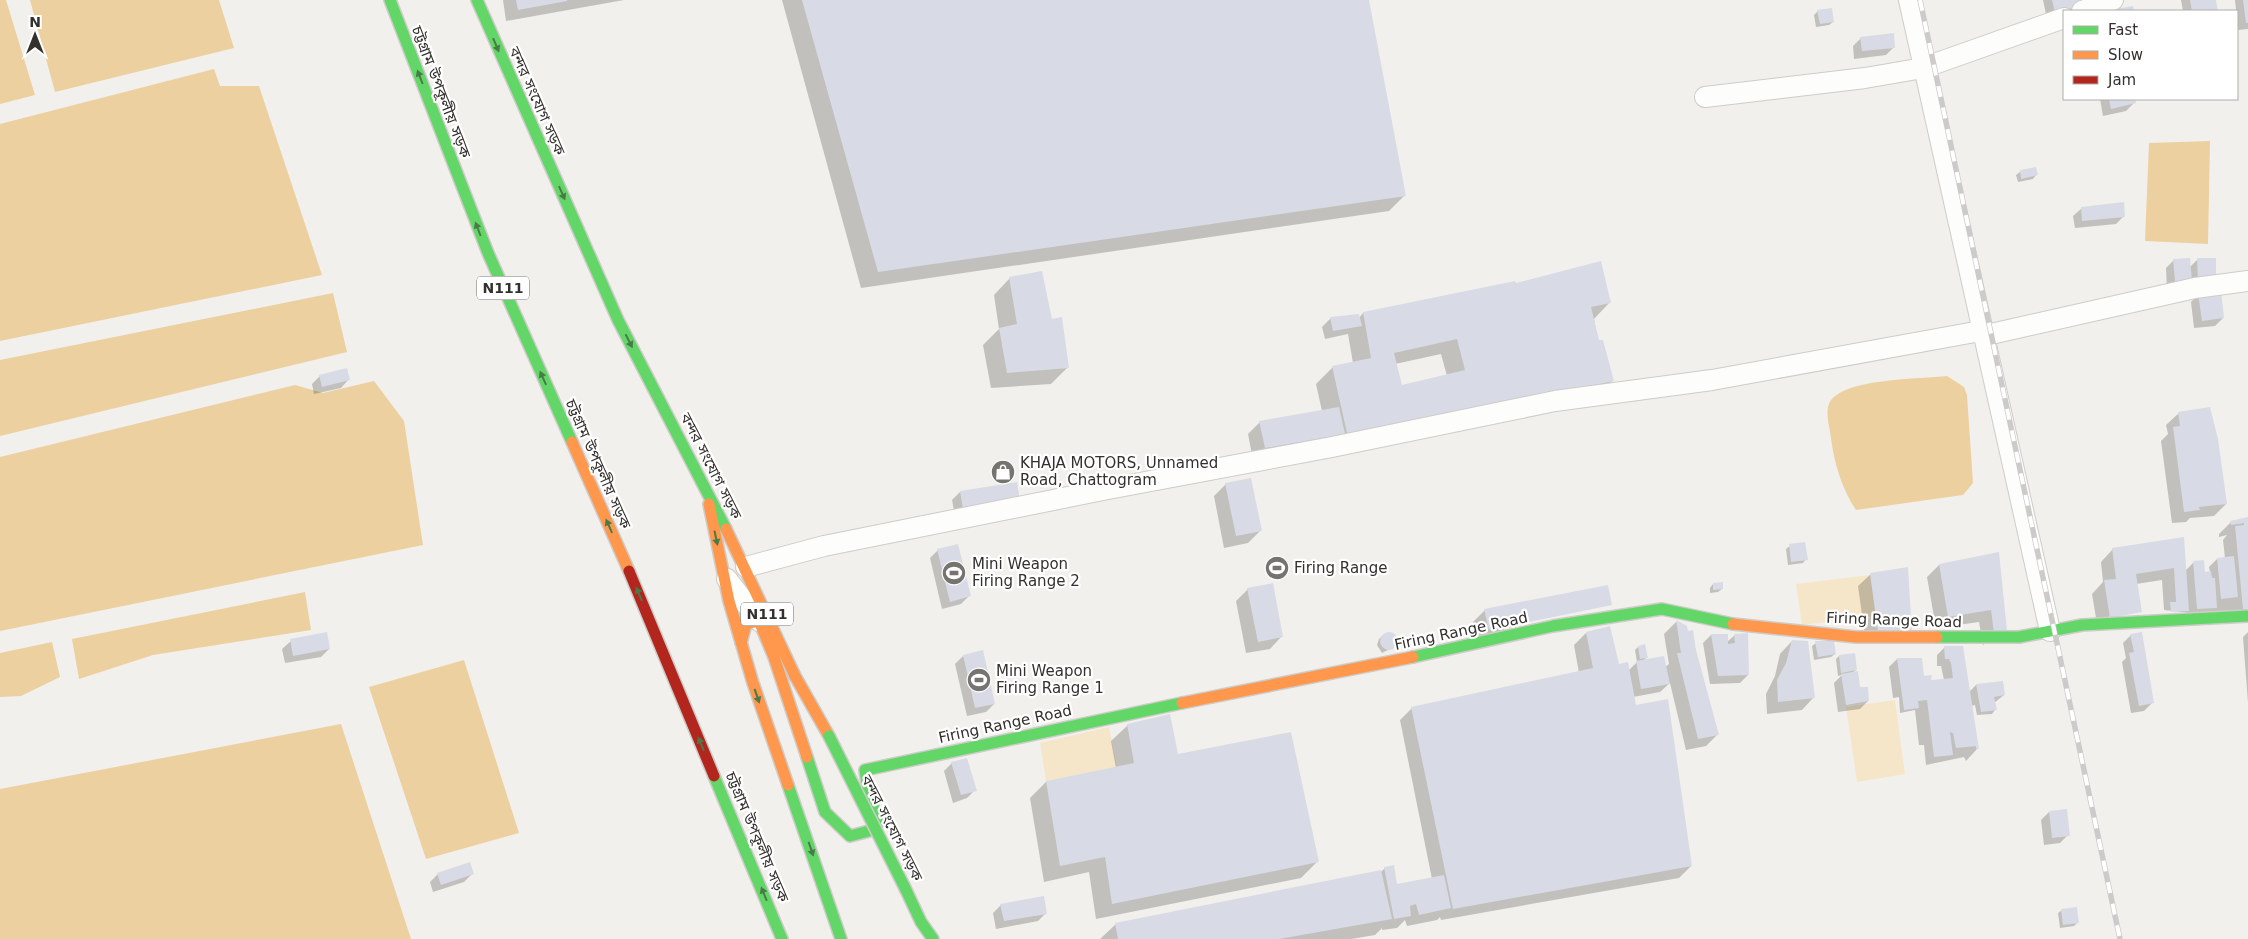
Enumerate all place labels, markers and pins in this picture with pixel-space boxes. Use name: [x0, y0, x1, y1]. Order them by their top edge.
place label: KHAJA MOTORS, Unnamed Road, Chattogram: [1020, 454, 1218, 489]
shop icon: KHAJA MOTORS, Unnamed Road, Chattogram: [990, 459, 1016, 485]
place label: Mini Weapon Firing Range 2: [972, 555, 1080, 590]
sports icon: Firing Range: [1264, 555, 1290, 581]
place label: Firing Range: [1294, 559, 1387, 577]
sports icon: Mini Weapon Firing Range 2: [941, 560, 967, 586]
place label: Mini Weapon Firing Range 1: [996, 662, 1104, 697]
sports icon: Mini Weapon Firing Range 1: [966, 667, 992, 693]

